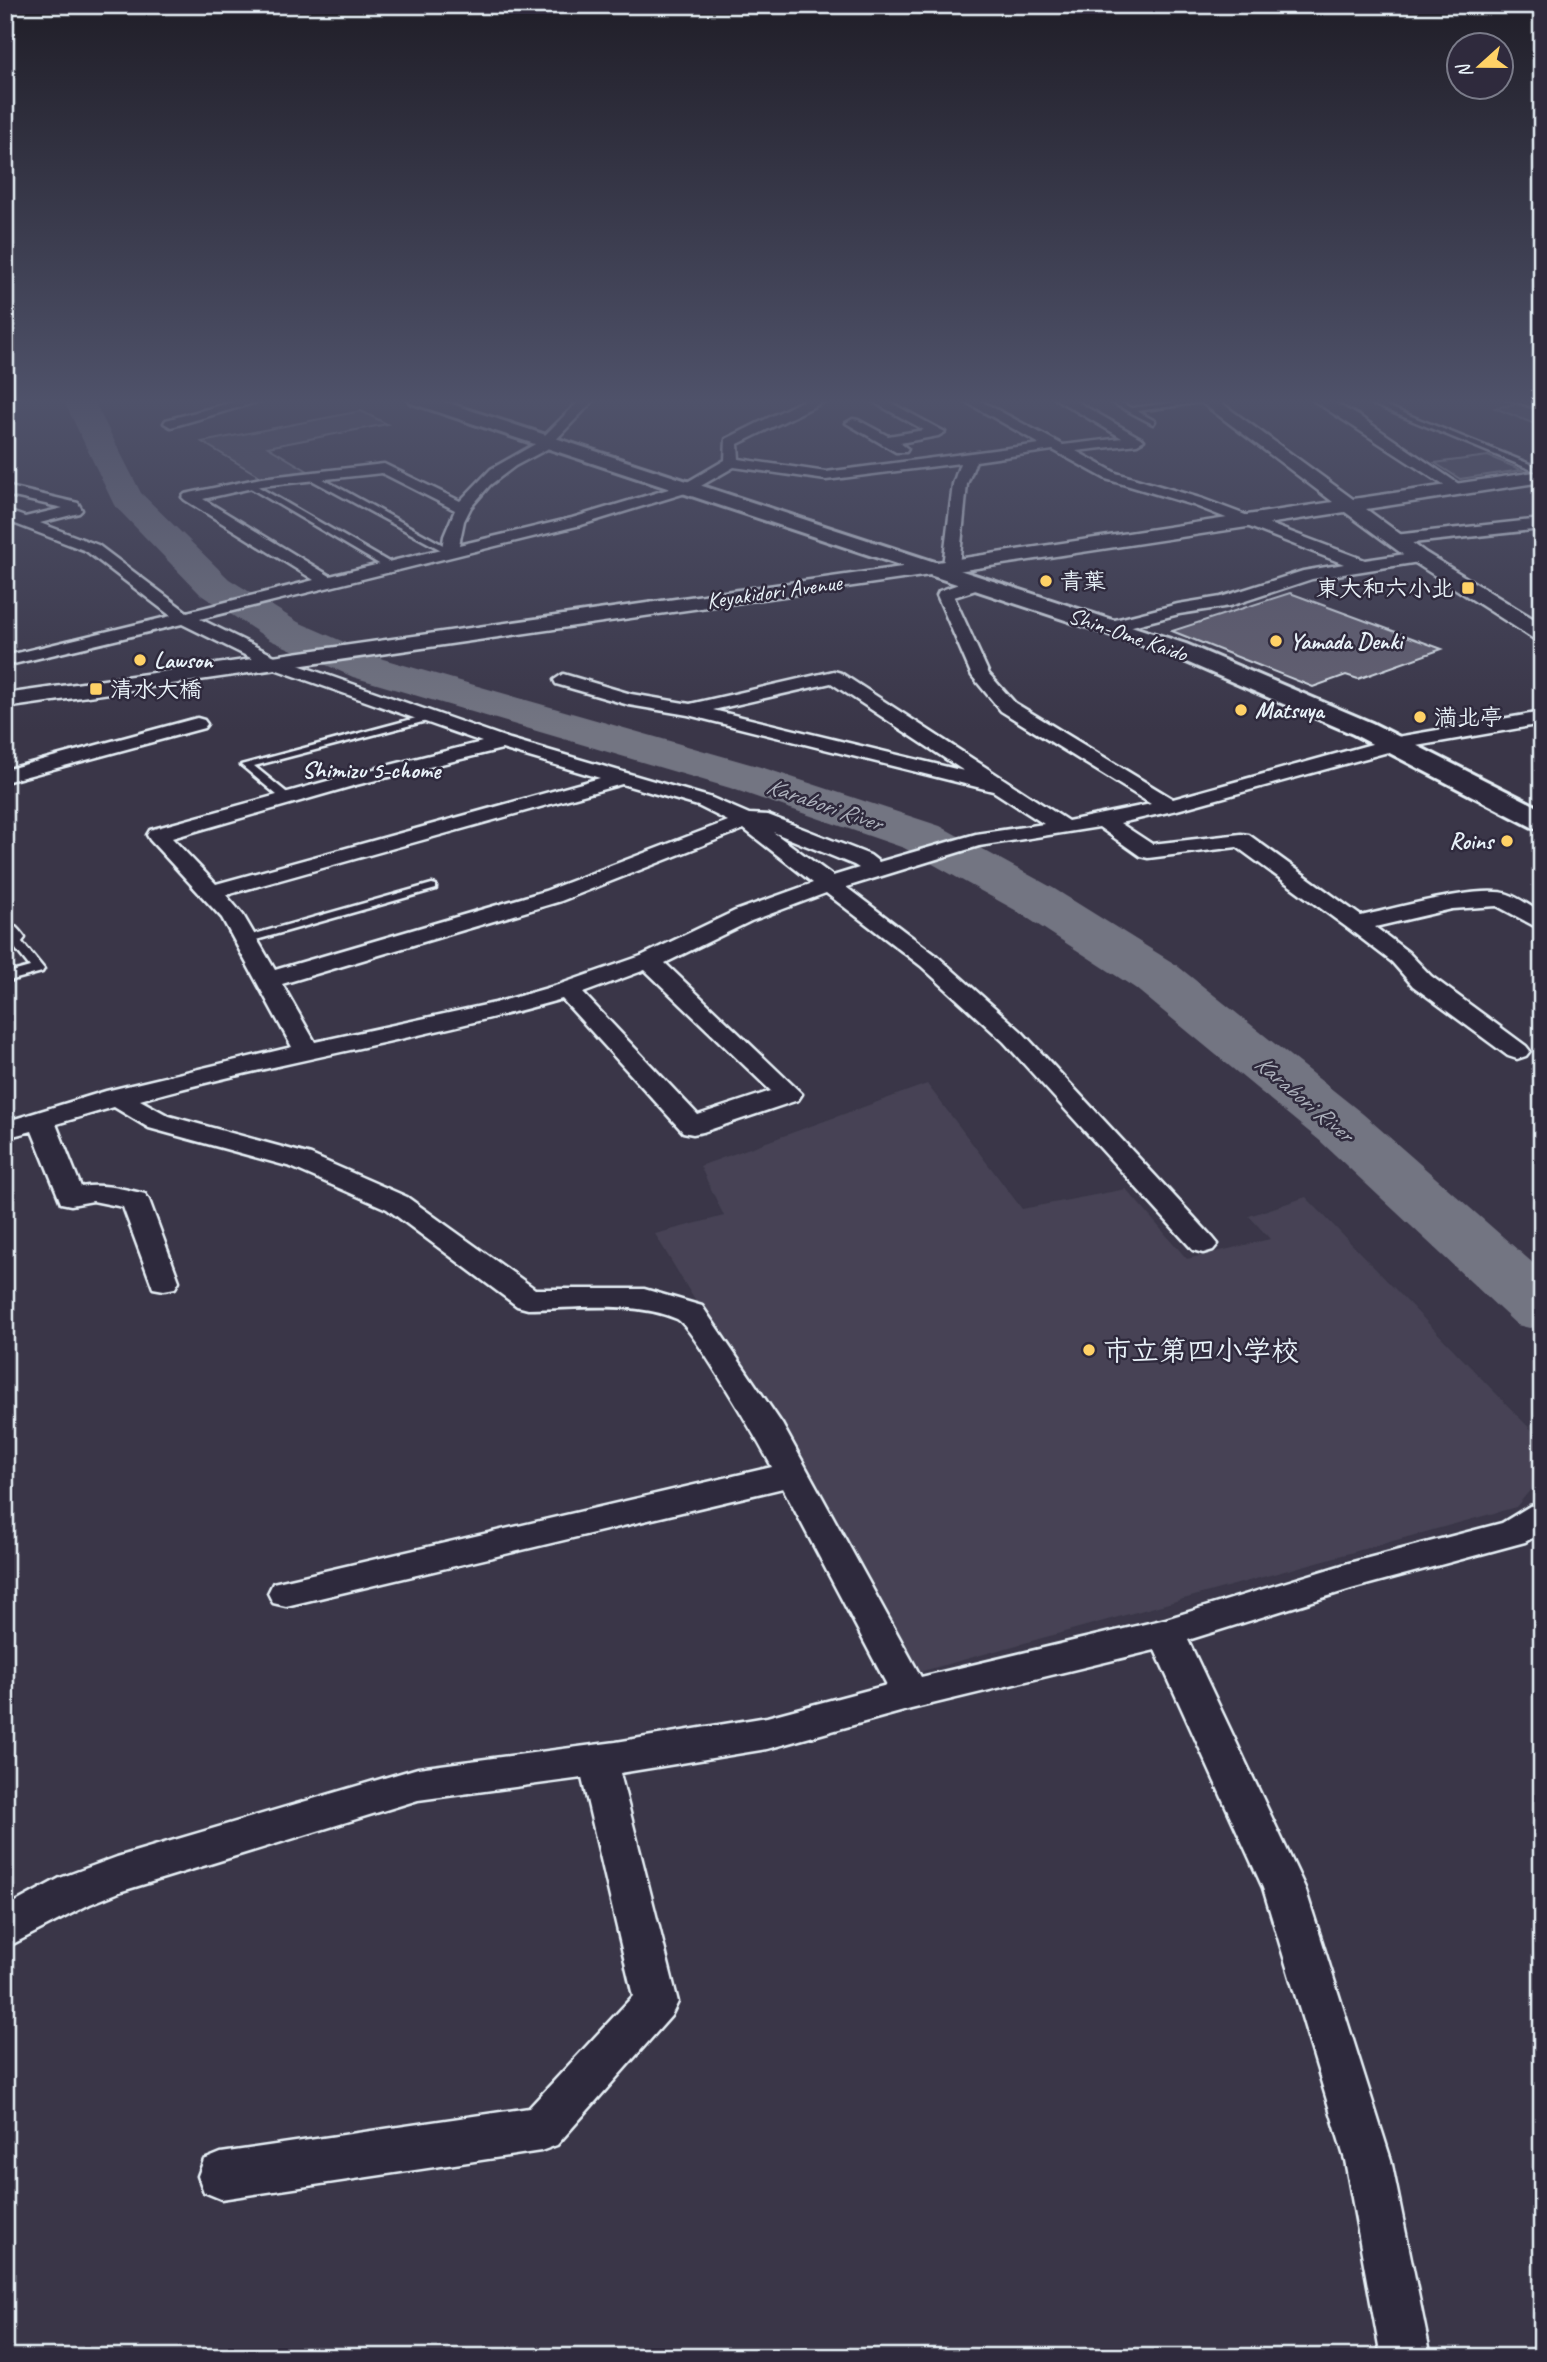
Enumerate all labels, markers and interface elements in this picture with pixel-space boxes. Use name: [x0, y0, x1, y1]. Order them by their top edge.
north arrow: [1446, 32, 1516, 102]
text: N: [1451, 59, 1478, 82]
street label: Keyakidori Avenue: [705, 567, 845, 615]
place label: 青葉: [1060, 567, 1106, 596]
marker: 青葉: [1038, 573, 1054, 589]
place label: 東大和六小北: [1316, 574, 1454, 603]
marker: 東大和六小北: [1460, 580, 1476, 596]
street label: Shin-Ome Kaido: [1065, 601, 1193, 669]
place label: Yamada Denki: [1290, 627, 1406, 656]
marker: Yamada Denki: [1268, 633, 1284, 649]
place label: Lawson: [154, 646, 214, 675]
marker: Lawson: [132, 652, 148, 668]
place label: 清水大橋: [110, 675, 202, 704]
marker: 清水大橋: [88, 681, 104, 697]
place label: Matsuya: [1255, 696, 1326, 725]
marker: Matsuya: [1233, 702, 1249, 718]
place label: 満北亭: [1434, 703, 1503, 732]
marker: 満北亭: [1412, 709, 1428, 725]
district label: Shimizu 5-chome: [302, 755, 442, 785]
water label: Karabori River: [763, 770, 888, 839]
place label: Roins: [1449, 827, 1496, 856]
marker: Roins: [1499, 833, 1515, 849]
water label: Karabori River: [1249, 1048, 1362, 1150]
place label: 市立第四小学校: [1103, 1333, 1299, 1368]
marker: 市立第四小学校: [1081, 1342, 1097, 1358]

